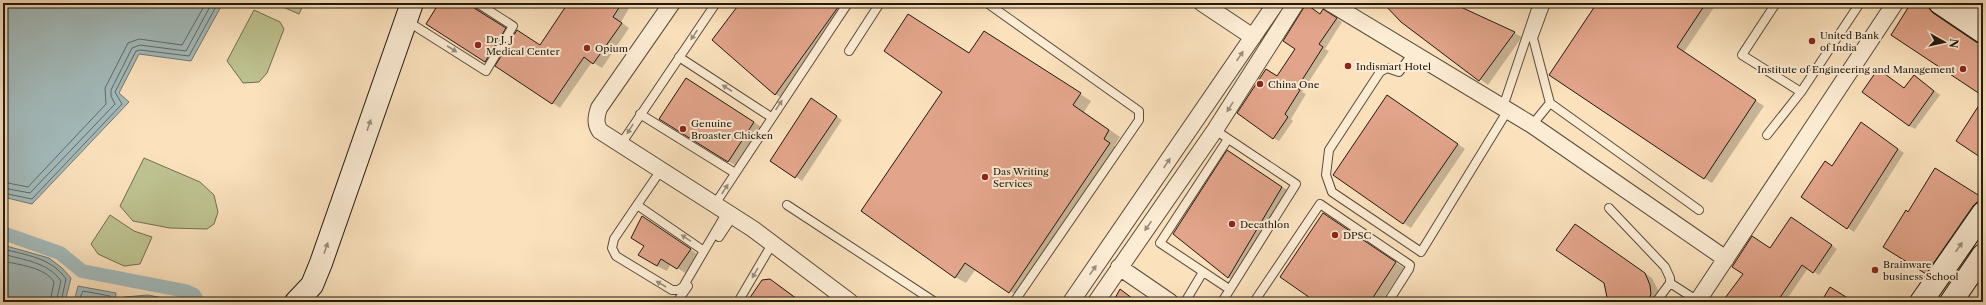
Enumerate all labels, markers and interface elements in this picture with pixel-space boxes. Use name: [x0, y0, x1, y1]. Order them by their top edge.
north arrow: [1924, 22, 1964, 62]
place label: United Bank of India: [1820, 29, 1880, 54]
one-way arrow: [690, 30, 698, 40]
place label: Dr J. J Medical Center: [486, 33, 560, 58]
marker: United Bank of India: [1807, 36, 1817, 46]
text: N: [1946, 38, 1961, 50]
marker: Dr J. J Medical Center: [473, 40, 483, 50]
place label: Opium: [595, 42, 629, 55]
marker: Opium: [582, 43, 592, 53]
one-way arrow: [447, 45, 458, 53]
one-way arrow: [1236, 50, 1244, 61]
place label: Indismart Hotel: [1356, 60, 1431, 73]
marker: Indismart Hotel: [1343, 61, 1353, 71]
place label: Institute of Engineering and Management: [1757, 63, 1955, 76]
marker: Institute of Engineering and Management: [1958, 64, 1968, 74]
place label: China One: [1268, 78, 1320, 91]
marker: China One: [1255, 79, 1265, 89]
one-way arrow: [721, 85, 733, 92]
one-way arrow: [775, 100, 783, 110]
one-way arrow: [1226, 102, 1234, 112]
place label: Genuine Broaster Chicken: [691, 117, 774, 142]
one-way arrow: [366, 119, 372, 131]
one-way arrow: [626, 124, 634, 134]
marker: Genuine Broaster Chicken: [678, 124, 688, 134]
one-way arrow: [1163, 157, 1171, 168]
place label: Das Writing Services: [993, 165, 1049, 190]
marker: Das Writing Services: [980, 172, 990, 182]
one-way arrow: [721, 184, 729, 194]
place label: Decathlon: [1240, 218, 1290, 231]
marker: Decathlon: [1227, 219, 1237, 229]
one-way arrow: [1144, 220, 1152, 231]
place label: DPSC: [1343, 229, 1372, 242]
marker: DPSC: [1330, 230, 1340, 240]
one-way arrow: [680, 234, 691, 242]
one-way arrow: [324, 242, 330, 254]
one-way arrow: [1955, 242, 1963, 252]
place label: Brainware business School: [1883, 258, 1959, 283]
one-way arrow: [1089, 265, 1097, 275]
marker: Brainware business School: [1870, 265, 1880, 275]
one-way arrow: [752, 267, 759, 279]
one-way arrow: [655, 280, 667, 287]

